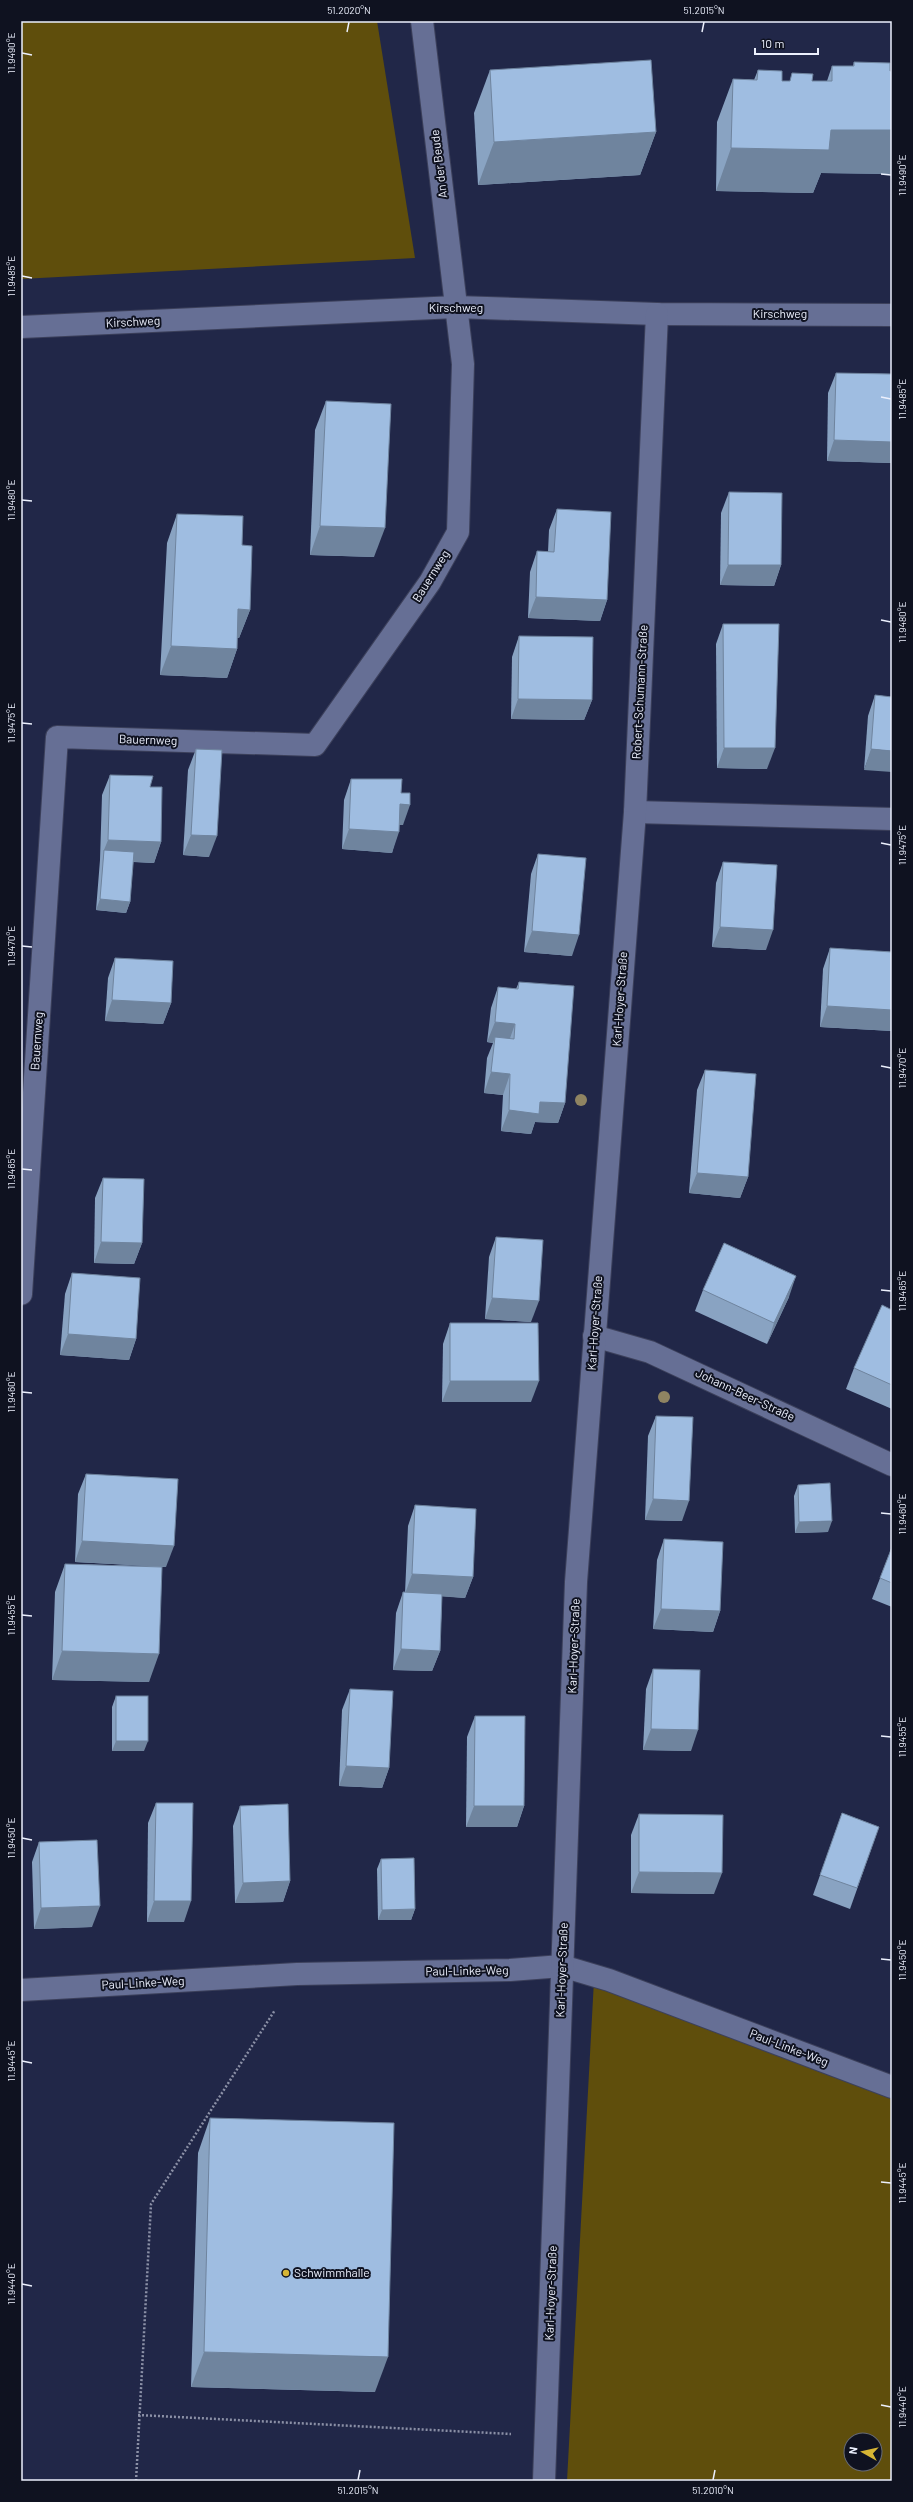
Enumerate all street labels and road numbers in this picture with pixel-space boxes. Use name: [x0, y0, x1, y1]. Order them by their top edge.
street label: An der Beude: [427, 129, 449, 199]
street label: Kirschweg: [429, 300, 483, 314]
street label: Kirschweg: [753, 306, 807, 320]
street label: Kirschweg: [105, 313, 160, 329]
street label: Bauernweg: [409, 547, 452, 604]
street label: Robert-Schumann-Straße: [628, 624, 650, 760]
street label: Bauernweg: [119, 731, 177, 747]
street label: Karl-Hoyer-Straße: [609, 951, 629, 1047]
street label: Bauernweg: [27, 1011, 45, 1071]
street label: Karl-Hoyer-Straße: [584, 1275, 604, 1371]
street label: Johann-Beer-Straße: [694, 1365, 797, 1423]
street label: Karl-Hoyer-Straße: [564, 1598, 582, 1694]
street label: Karl-Hoyer-Straße: [552, 1922, 570, 2018]
street label: Paul-Linke-Weg: [425, 1962, 509, 1978]
street label: Paul-Linke-Weg: [101, 1973, 185, 1991]
street label: Paul-Linke-Weg: [748, 2026, 831, 2068]
street label: Karl-Hoyer-Straße: [541, 2245, 559, 2341]

